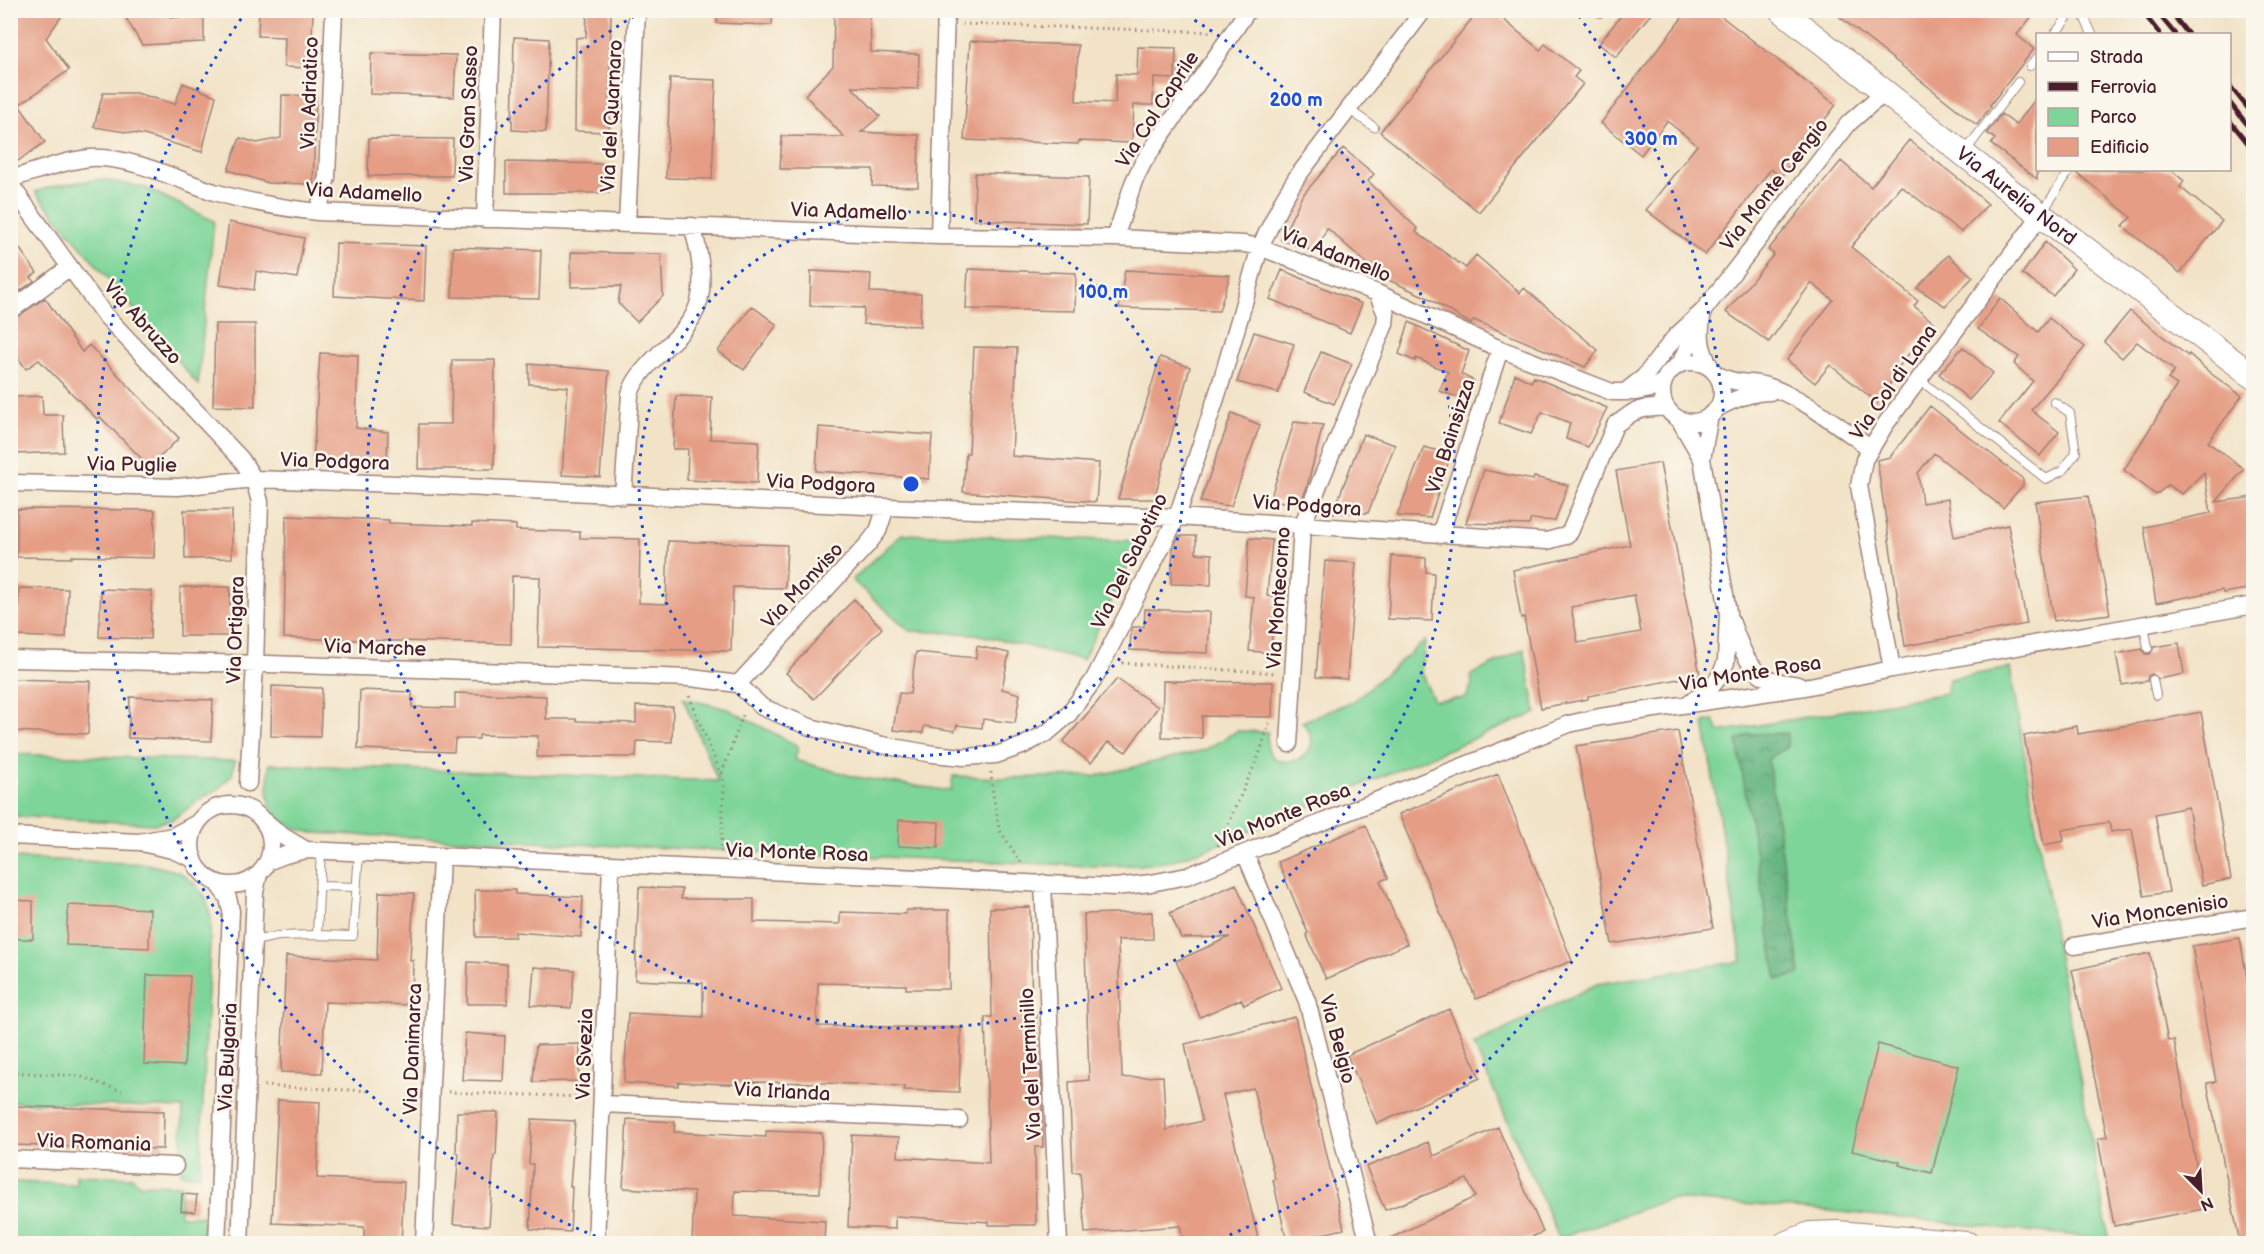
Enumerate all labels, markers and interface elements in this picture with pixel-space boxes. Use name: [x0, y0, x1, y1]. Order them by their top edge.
legend: [2036, 33, 2231, 171]
street label: Via Adriatico: [296, 36, 324, 150]
street label: Via del Quarnaro: [596, 39, 628, 193]
street label: Via Gran Sasso: [455, 45, 483, 183]
street label: Via Col Caprile: [1111, 47, 1205, 172]
text: Strada: [2090, 47, 2143, 68]
text: Ferrovia: [2090, 77, 2157, 98]
text: 200 m: [1269, 90, 1323, 111]
text: Parco: [2090, 107, 2137, 128]
street label: Via Monte Cengio: [1716, 114, 1834, 256]
text: 300 m: [1624, 129, 1678, 150]
text: Edificio: [2090, 137, 2149, 158]
street label: Via Aurelia Nord: [1951, 142, 2081, 251]
street label: Via Adamello: [305, 178, 423, 208]
street label: Via Adamello: [790, 198, 908, 226]
street label: Via Adamello: [1277, 222, 1394, 288]
street label: Via Abruzzo: [98, 275, 187, 370]
text: 100 m: [1078, 282, 1128, 303]
street label: Via Col di Lana: [1845, 320, 1943, 445]
street label: Via Bainsizza: [1421, 376, 1481, 497]
street label: Via Podgora: [280, 448, 390, 476]
street label: Via Puglie: [87, 452, 177, 478]
street label: Via Podgora: [766, 469, 876, 499]
centre of rings: [901, 474, 921, 494]
street label: Via Del Sabotino: [1087, 489, 1173, 633]
street label: Via Podgora: [1251, 490, 1362, 522]
street label: Via Montecorno: [1262, 526, 1296, 670]
street label: Via Monviso: [757, 538, 849, 634]
street label: Via Ortigara: [222, 575, 250, 685]
street label: Via Marche: [323, 634, 427, 662]
street label: Via Monte Rosa: [1678, 651, 1823, 697]
street label: Via Monte Rosa: [1212, 778, 1354, 854]
street label: Via Monte Rosa: [725, 839, 869, 867]
street label: Via Moncenisio: [2090, 889, 2230, 935]
street label: Via Danimarca: [399, 983, 427, 1115]
street label: Via del Terminillo: [1015, 987, 1047, 1141]
street label: Via Belgio: [1314, 992, 1360, 1086]
street label: Via Bulgaria: [213, 1002, 243, 1112]
street label: Via Svezia: [571, 1008, 599, 1101]
street label: Via Irlanda: [733, 1077, 831, 1107]
street label: Via Romania: [36, 1129, 152, 1157]
north arrow: [2171, 1161, 2231, 1221]
text: N: [2197, 1192, 2216, 1214]

